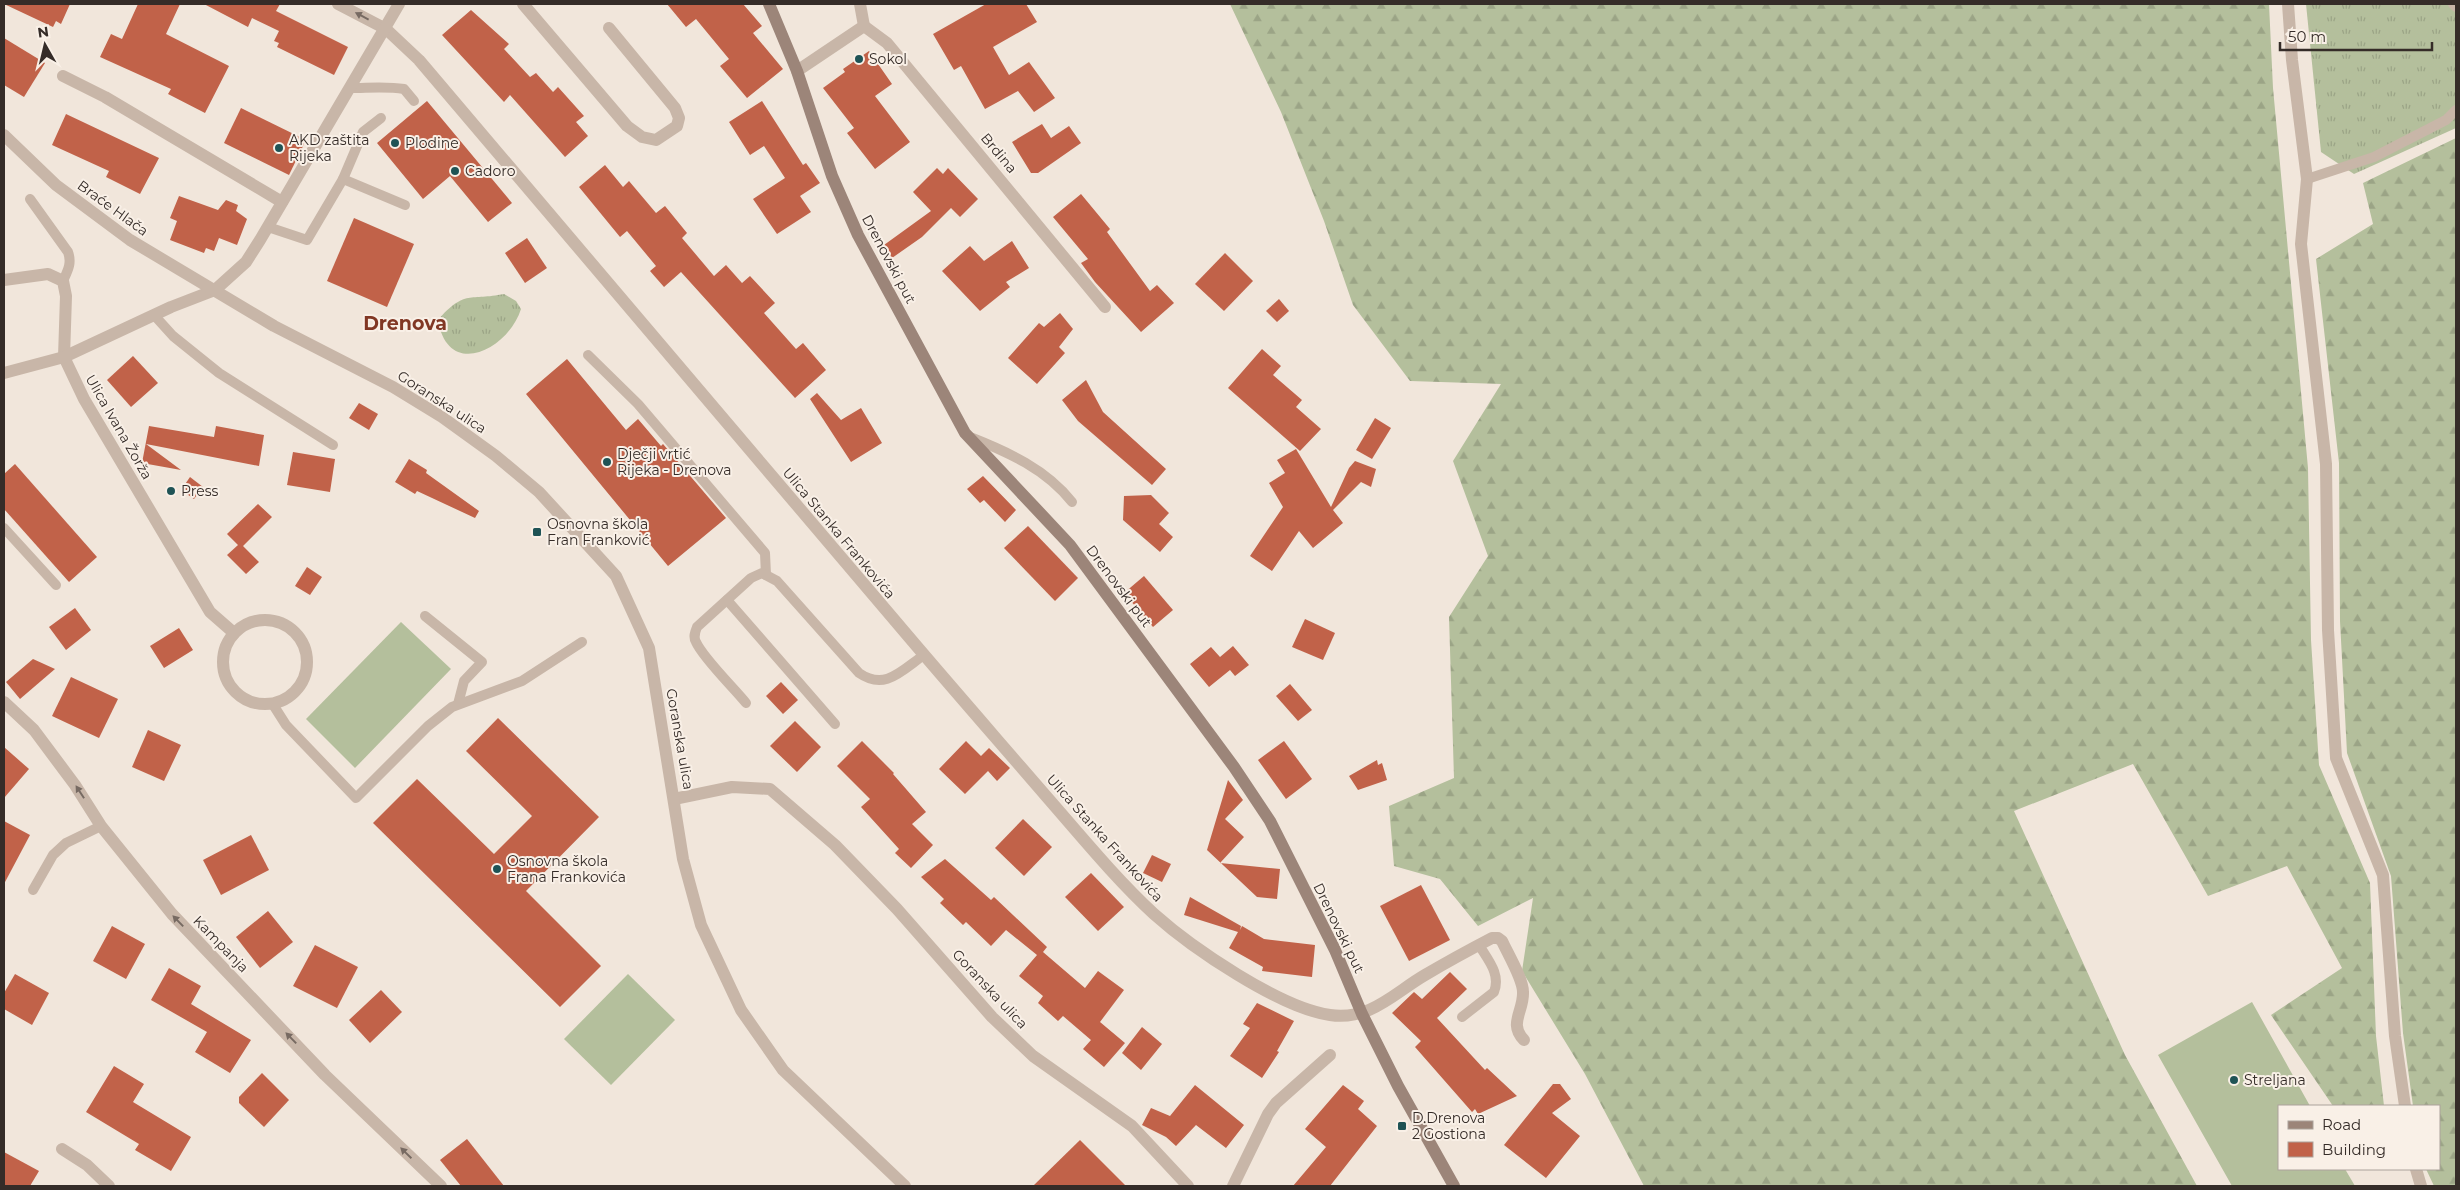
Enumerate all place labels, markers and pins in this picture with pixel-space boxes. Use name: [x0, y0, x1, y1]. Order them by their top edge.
place label: Sokol: [869, 50, 907, 68]
marker: Sokol: [853, 53, 865, 65]
place label: AKD zaštita Rijeka: [289, 131, 369, 165]
place label: Plodine: [405, 134, 459, 152]
marker: Plodine: [389, 137, 401, 149]
marker: AKD zaštita Rijeka: [273, 142, 285, 154]
place label: Cadoro: [465, 162, 516, 180]
marker: Cadoro: [449, 165, 461, 177]
place label: Dječji vrtić Rijeka - Drenova: [617, 445, 731, 479]
marker: Dječji vrtić Rijeka - Drenova: [601, 456, 613, 468]
place label: Press: [181, 482, 218, 500]
marker: Press: [165, 485, 177, 497]
place label: Osnovna škola Fran Franković: [547, 515, 650, 549]
marker: Osnovna škola Fran Franković: [531, 526, 543, 538]
place label: Osnovna škola Frana Frankovića: [507, 852, 626, 886]
marker: Osnovna škola Frana Frankovića: [491, 863, 503, 875]
place label: Streljana: [2244, 1071, 2306, 1089]
marker: Streljana: [2228, 1074, 2240, 1086]
place label: D.Drenova 2 Gostiona: [1412, 1109, 1486, 1143]
marker: D.Drenova 2 Gostiona: [1396, 1120, 1408, 1132]

